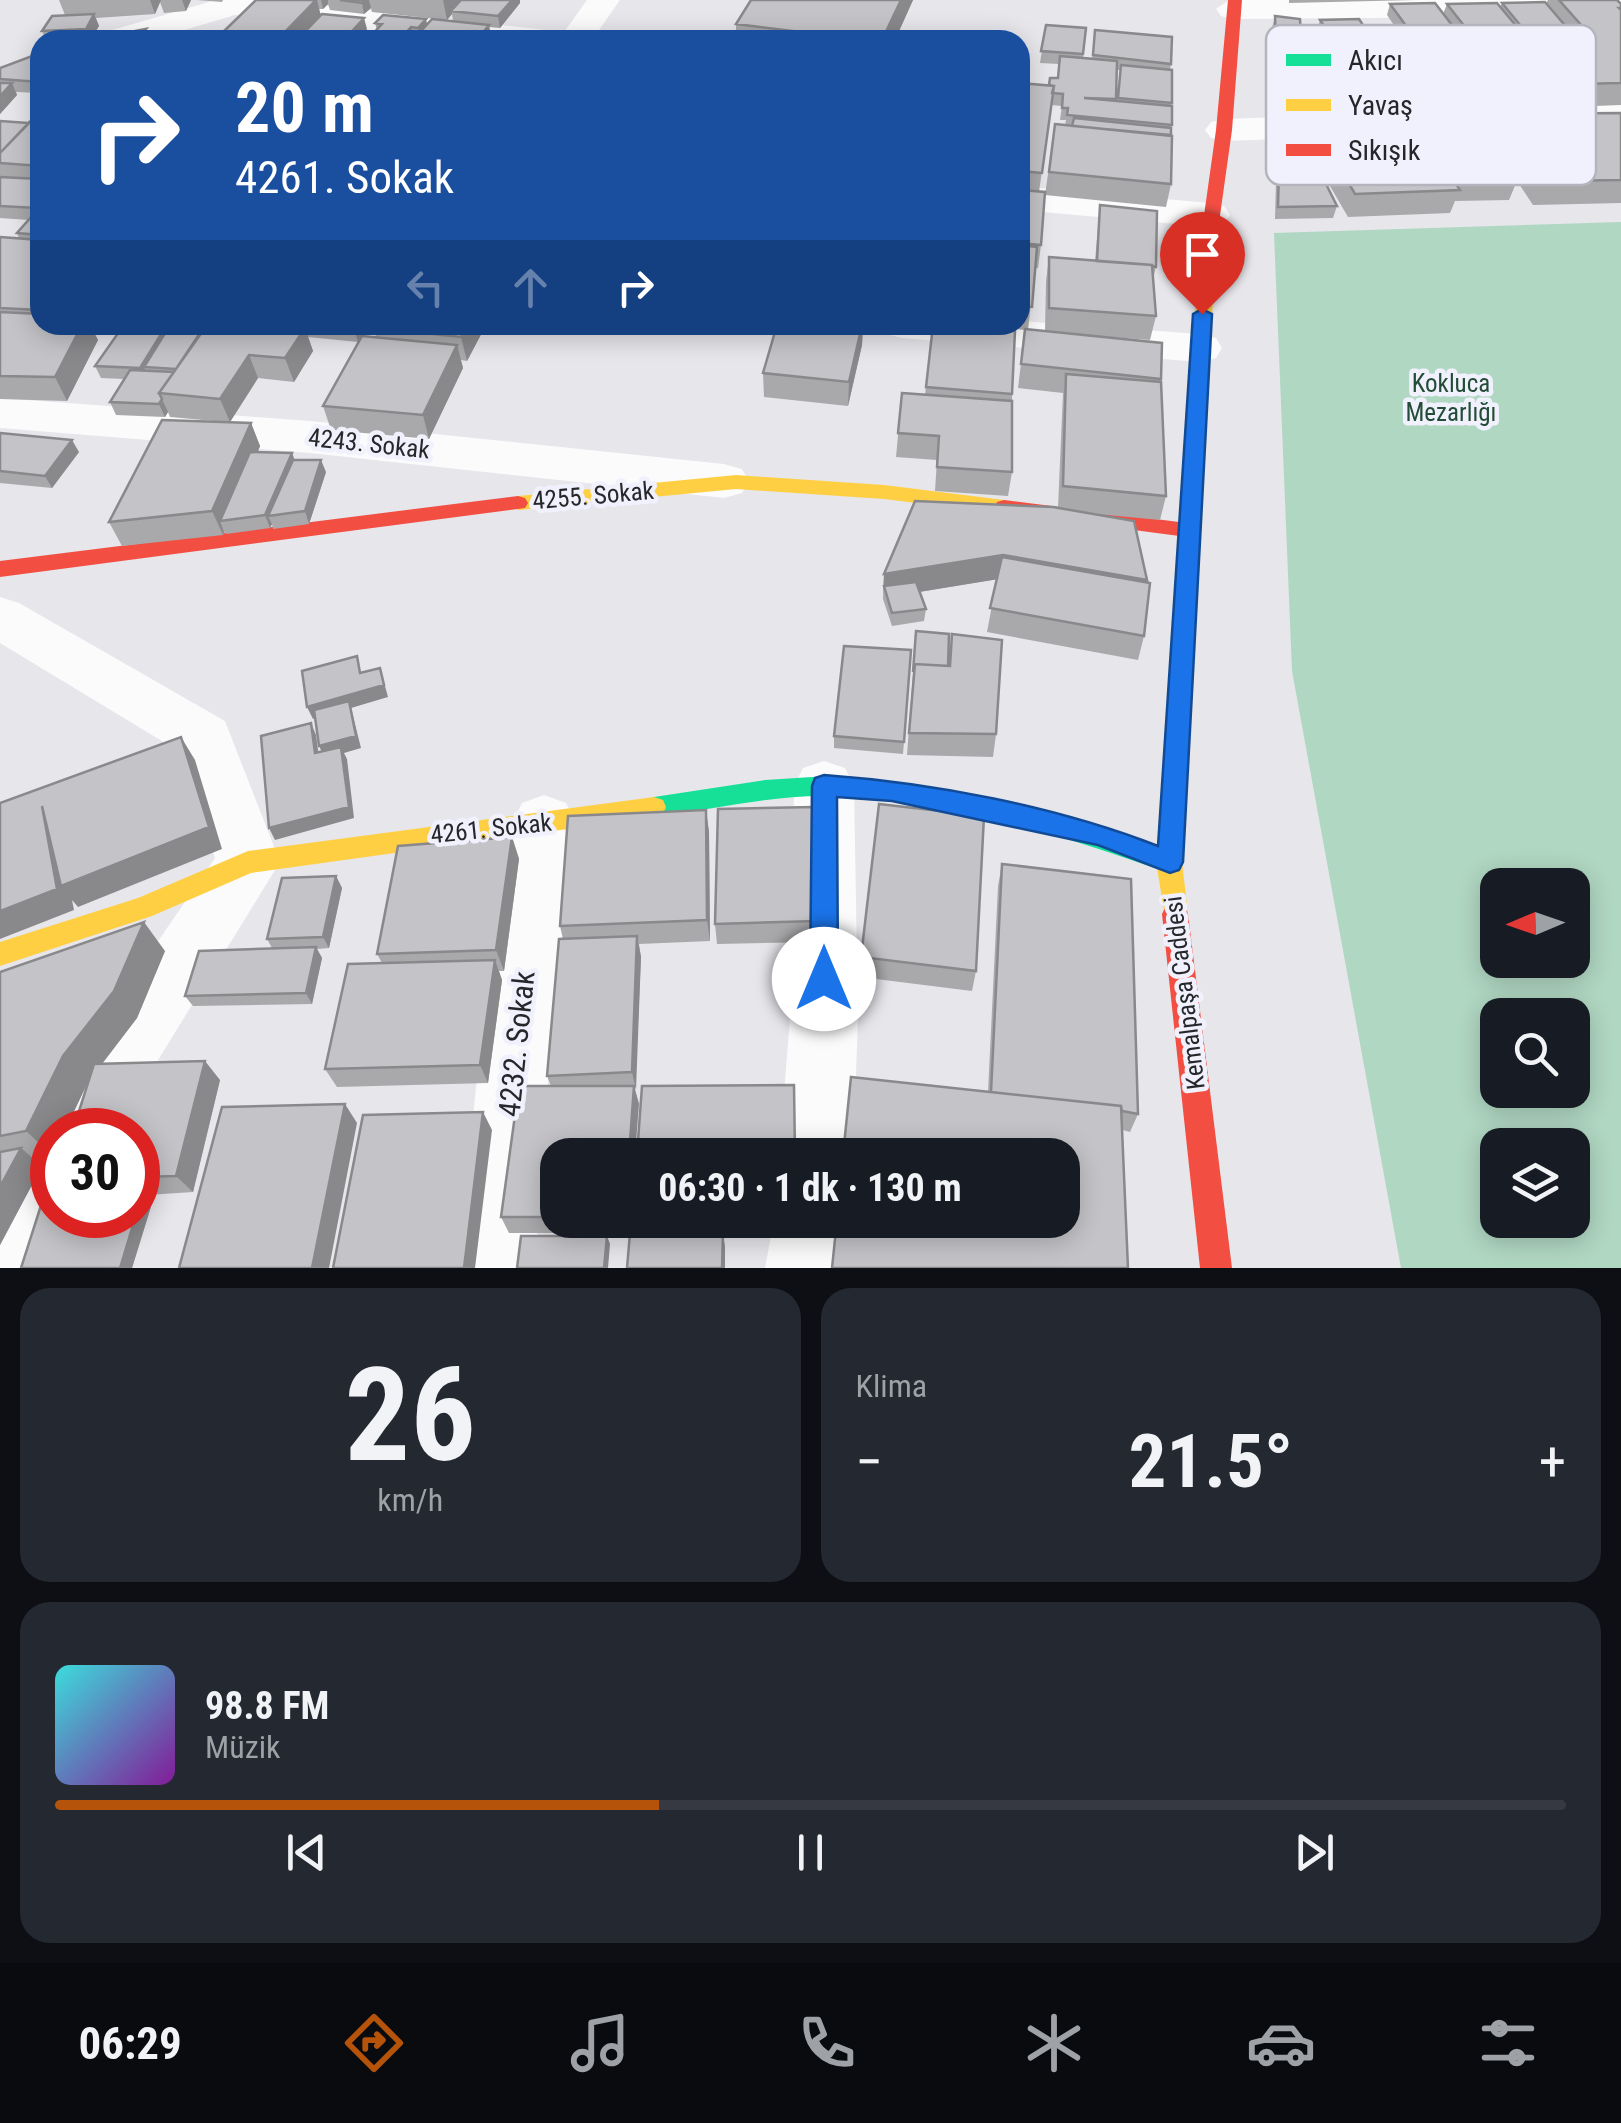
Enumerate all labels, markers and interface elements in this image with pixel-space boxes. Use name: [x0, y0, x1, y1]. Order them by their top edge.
legend: [1266, 25, 1596, 185]
text: Akıcı: [1348, 44, 1403, 77]
text: 20 m: [235, 67, 374, 149]
icon: right: [70, 70, 200, 200]
text: Yavaş: [1348, 89, 1413, 122]
text: Sıkışık: [1348, 134, 1421, 167]
text: 4261. Sokak: [235, 151, 454, 204]
pin: [1160, 212, 1245, 315]
icon: arrive: [1175, 227, 1230, 282]
icon: left: [398, 260, 453, 315]
icon: ahead: [503, 260, 558, 315]
icon: right: [608, 260, 663, 315]
park label: Kokluca Mezarlığı: [1405, 369, 1497, 427]
street label: 4243. Sokak: [307, 423, 432, 464]
street label: 4255. Sokak: [531, 476, 656, 515]
street label: 4261. Sokak: [429, 808, 554, 849]
north arrow: [1480, 868, 1590, 978]
map controls: [1480, 868, 1590, 1238]
street label: Kemalpaşa Caddesi: [1158, 894, 1211, 1091]
position arrow: [772, 927, 876, 1031]
street label: 4232. Sokak: [491, 969, 542, 1118]
button: search: [1480, 998, 1590, 1108]
speed limit sign: 30: [30, 1108, 160, 1238]
button: layers: [1480, 1128, 1590, 1238]
text: 06:30 · 1 dk · 130 m: [658, 1166, 962, 1210]
text: 26: [345, 1339, 476, 1492]
text: Klima: [856, 1367, 927, 1405]
text: 21.5°: [1129, 1417, 1293, 1505]
text: −: [856, 1430, 883, 1494]
text: +: [1539, 1430, 1566, 1494]
text: km/h: [377, 1481, 443, 1519]
text: 98.8 FM: [205, 1684, 329, 1728]
text: Müzik: [205, 1728, 280, 1766]
icon: previous: [279, 1825, 334, 1880]
icon: pause: [783, 1825, 838, 1880]
icon: next: [1287, 1825, 1342, 1880]
icon: directions: [339, 2008, 409, 2078]
icon: music: [565, 2008, 635, 2078]
icon: phone: [792, 2008, 862, 2078]
icon: climate: [1019, 2008, 1089, 2078]
icon: car: [1246, 2008, 1316, 2078]
icon: filters: [1473, 2008, 1543, 2078]
text: 06:29: [78, 2017, 182, 2070]

